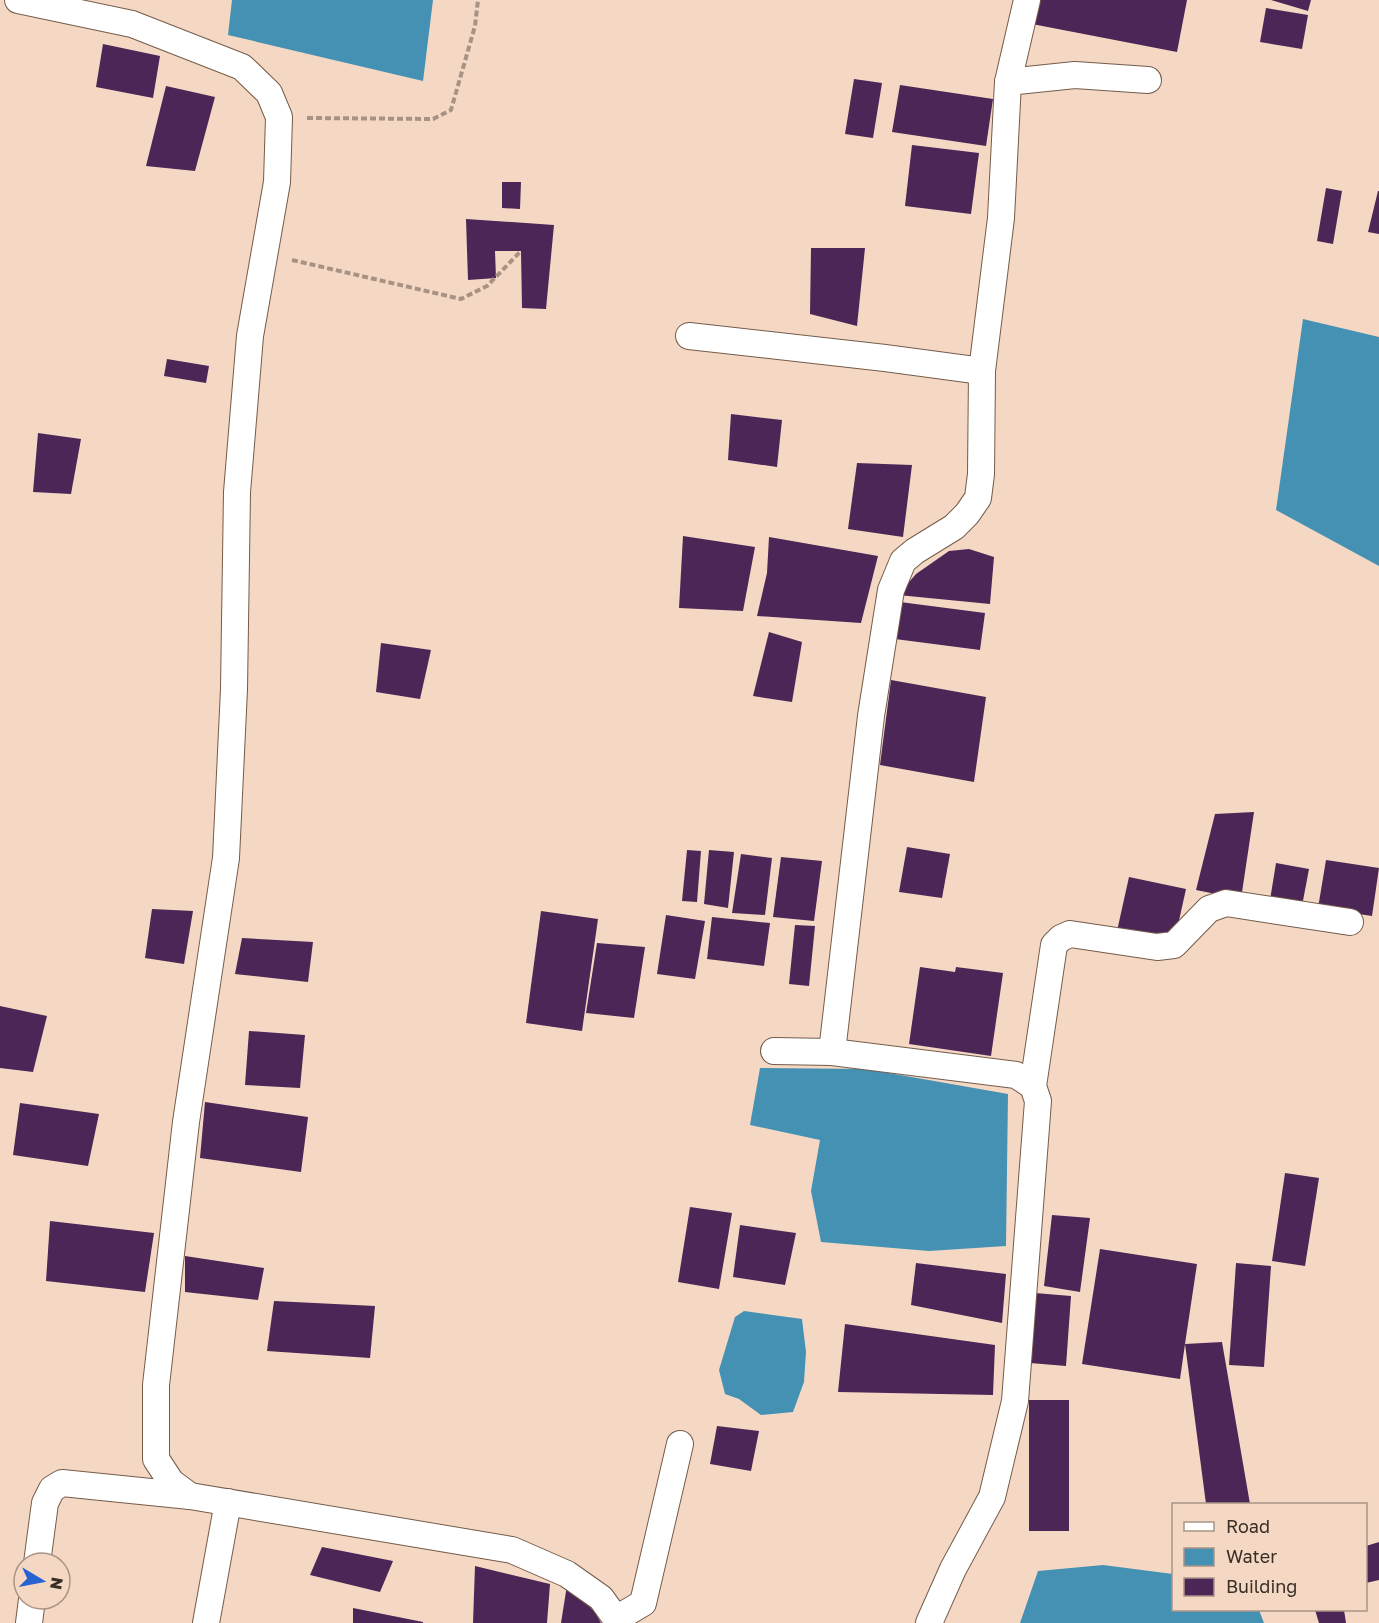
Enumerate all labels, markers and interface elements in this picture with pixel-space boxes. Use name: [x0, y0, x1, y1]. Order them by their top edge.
legend: [1172, 1503, 1367, 1611]
text: Road: [1226, 1515, 1270, 1537]
text: Water: [1226, 1545, 1277, 1567]
north arrow: [12, 1551, 72, 1611]
text: Building: [1226, 1575, 1297, 1597]
text: N: [46, 1576, 68, 1591]

